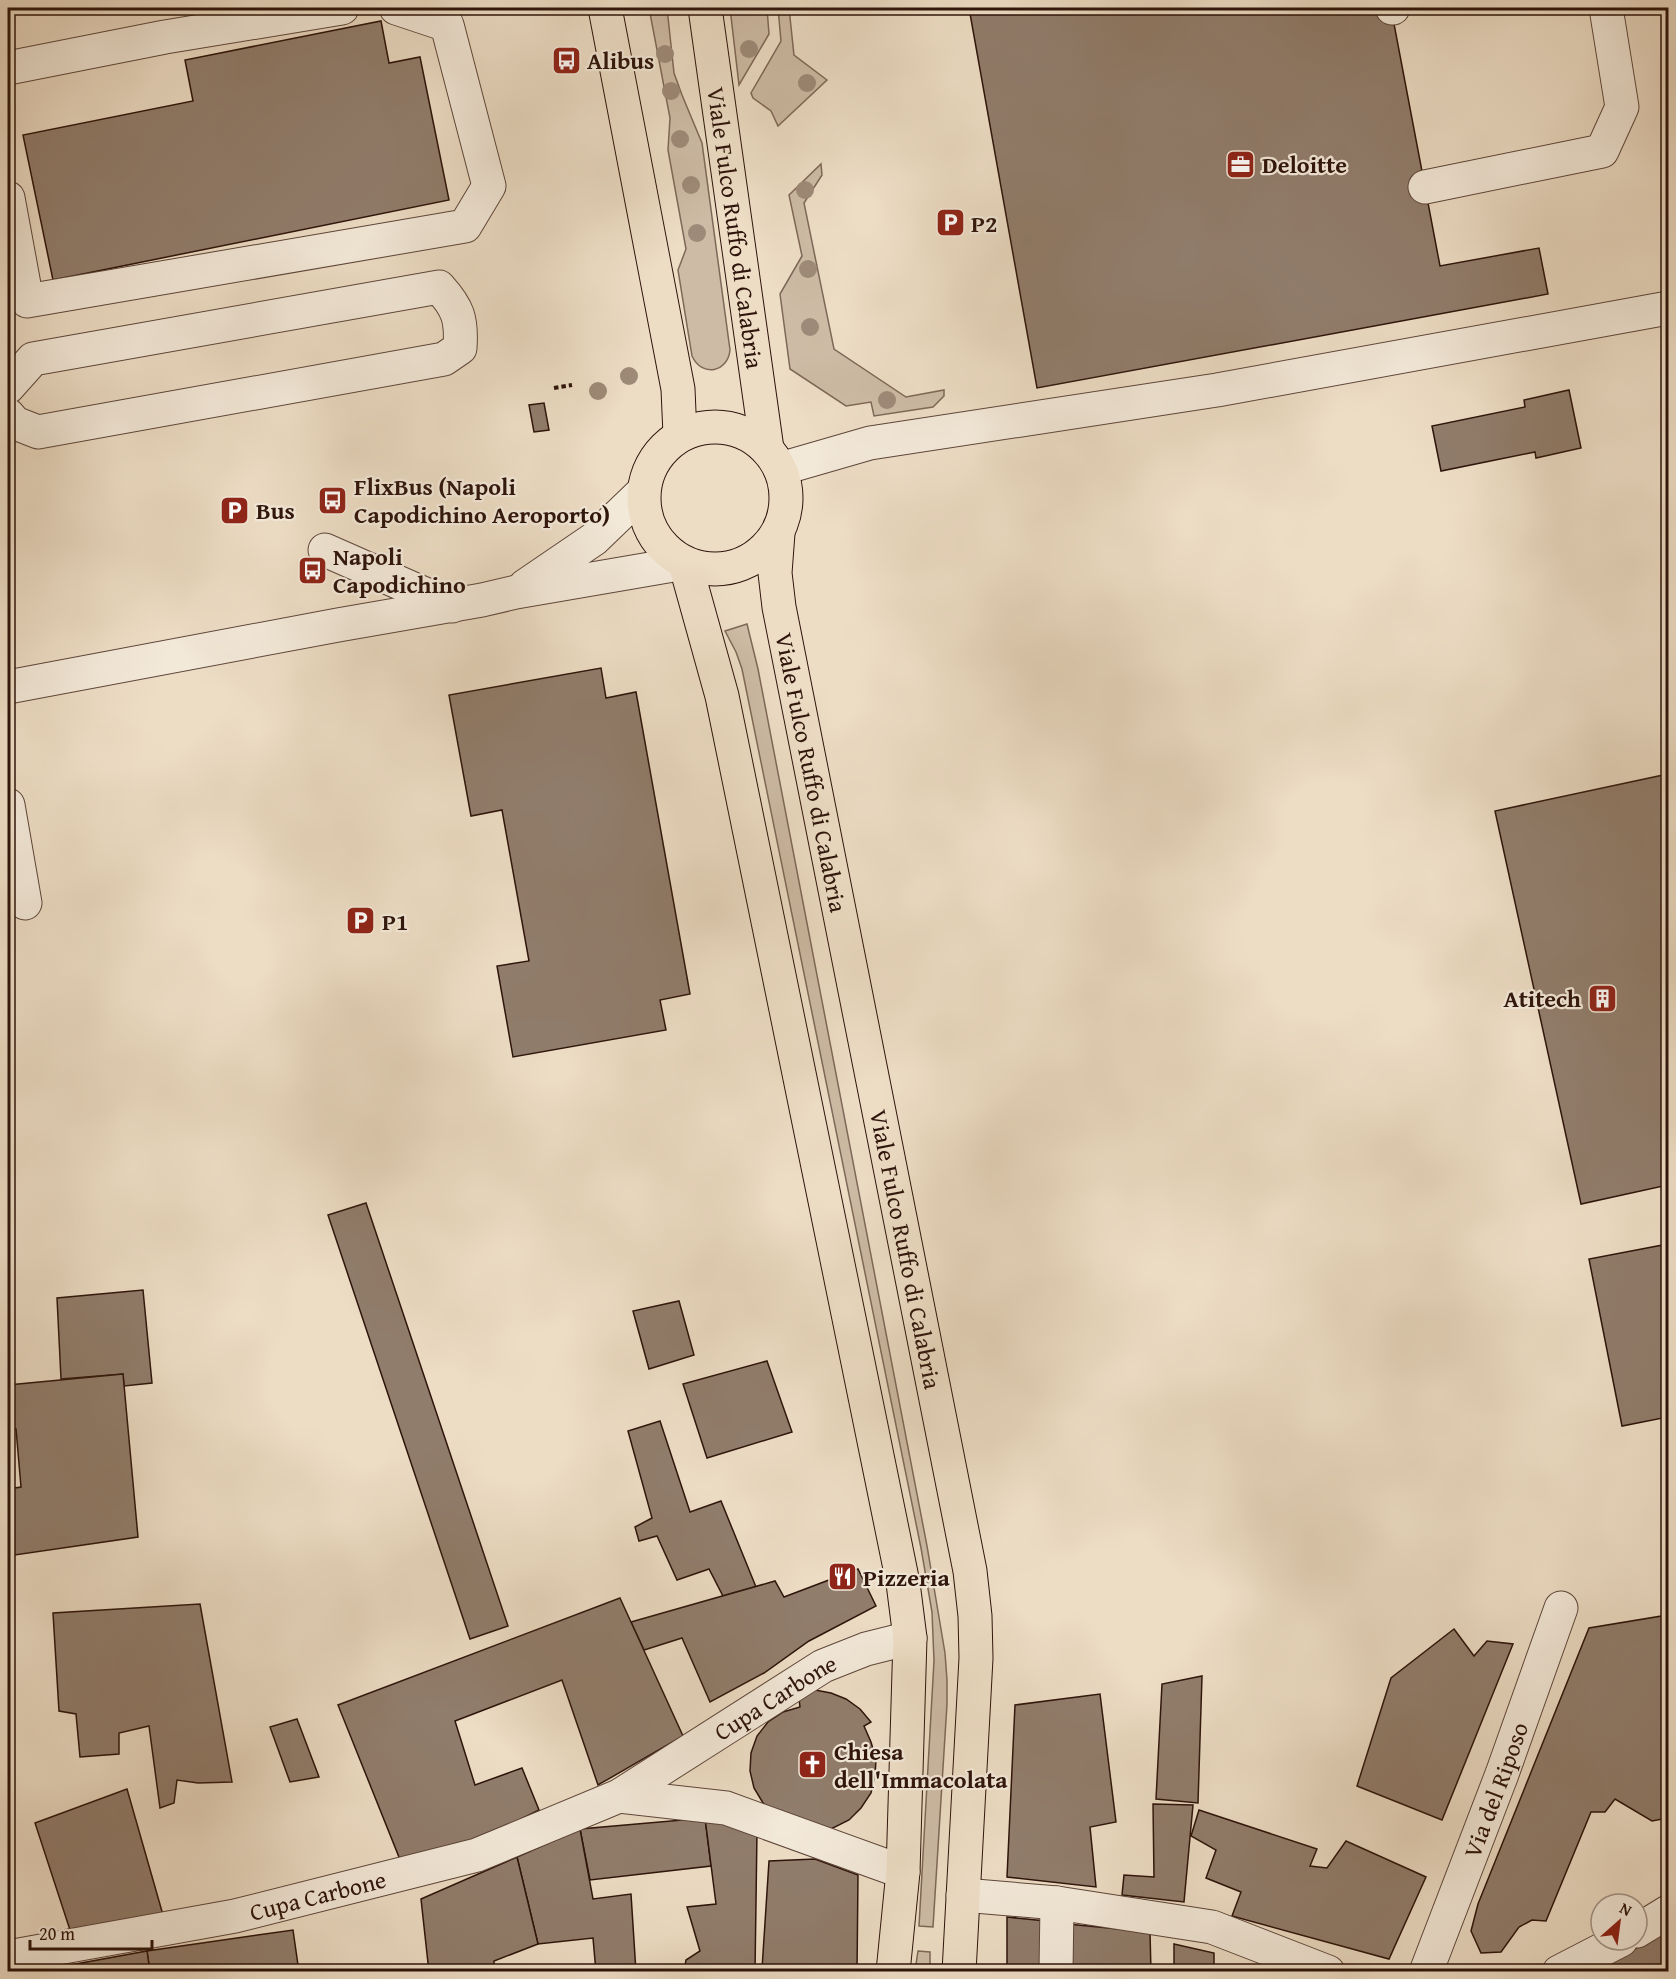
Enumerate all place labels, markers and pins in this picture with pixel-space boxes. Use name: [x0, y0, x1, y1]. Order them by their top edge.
place label: Alibus: [587, 43, 654, 78]
bus stop icon: Alibus: [550, 44, 582, 76]
place label: Deloitte: [1262, 147, 1347, 182]
office icon: Deloitte: [1225, 148, 1257, 180]
place label: P2: [971, 206, 997, 241]
parking icon: P2: [934, 207, 966, 239]
place label: FlixBus (Napoli Capodichino Aeroporto): [354, 469, 610, 532]
bus stop icon: FlixBus (Napoli Capodichino Aeroporto): [317, 484, 349, 516]
place label: Bus: [256, 493, 295, 528]
parking icon: Bus: [219, 494, 251, 526]
place label: Napoli Capodichino: [333, 539, 466, 602]
bus stop icon: Napoli Capodichino: [296, 554, 328, 586]
place label: P1: [382, 904, 408, 939]
parking icon: P1: [345, 905, 377, 937]
place label: Atitech: [1503, 981, 1581, 1016]
building icon: Atitech: [1586, 982, 1618, 1014]
place label: Pizzeria: [863, 1560, 951, 1595]
restaurant icon: Pizzeria: [826, 1561, 858, 1593]
place label: Chiesa dell'Immacolata: [834, 1734, 1008, 1797]
church icon: Chiesa dell'Immacolata: [797, 1749, 829, 1781]

